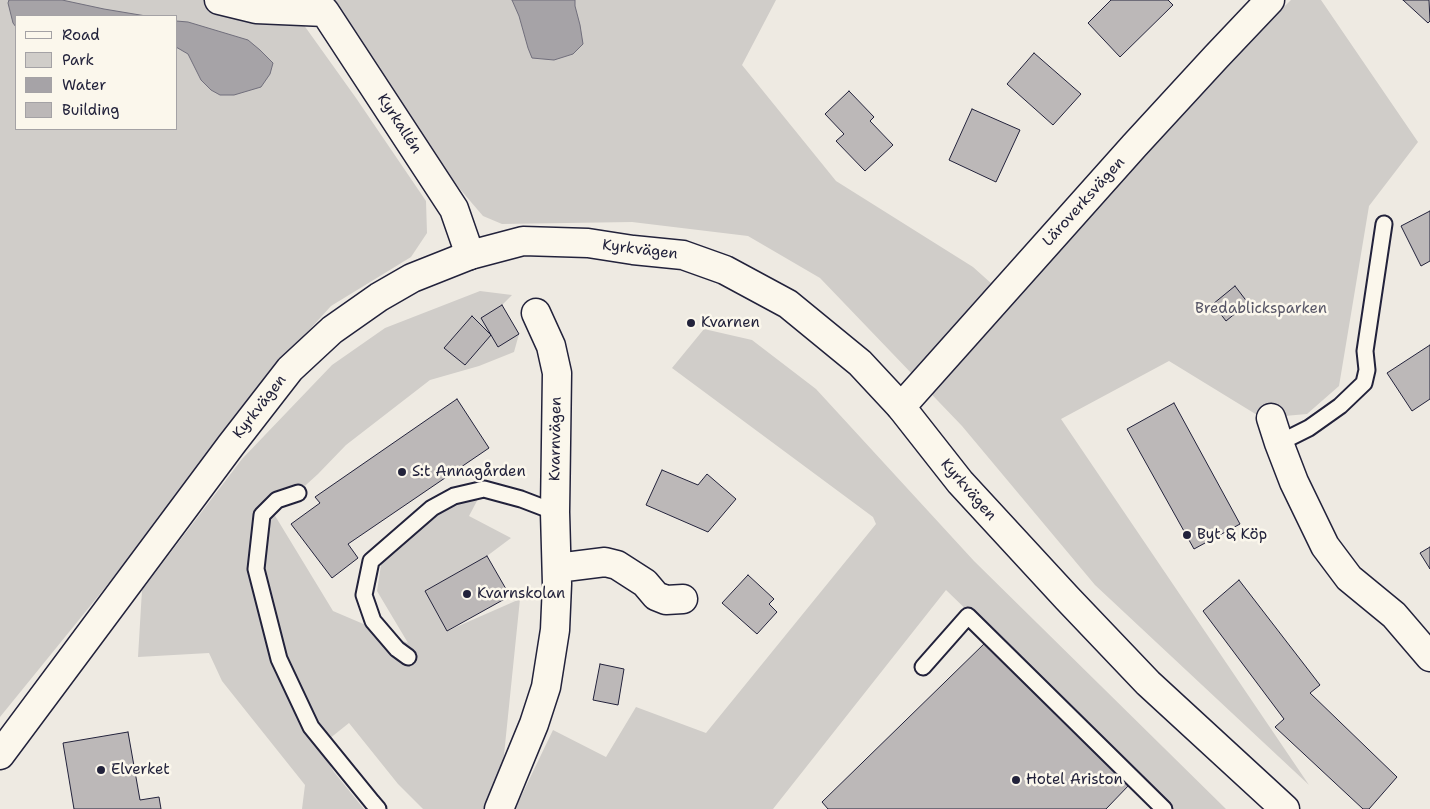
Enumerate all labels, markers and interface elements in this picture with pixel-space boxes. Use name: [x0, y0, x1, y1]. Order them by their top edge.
legend: [15, 15, 178, 130]
text: Road: [62, 25, 100, 45]
text: Park: [62, 50, 94, 70]
text: Water: [62, 75, 106, 95]
street label: Kyrkallén: [373, 91, 425, 157]
text: Building: [62, 100, 119, 120]
street label: Läroverksvägen: [1039, 154, 1129, 250]
street label: Kyrkvägen: [601, 236, 679, 264]
park label: Bredablicksparken: [1195, 300, 1327, 318]
place label: Kvarnen: [701, 314, 760, 332]
marker: Kvarnen: [685, 317, 697, 329]
street label: Kyrkvägen: [230, 372, 290, 442]
street label: Kvarnvägen: [546, 397, 566, 481]
street label: Kyrkvägen: [936, 455, 1000, 525]
place label: S:t Annagården: [412, 463, 526, 481]
marker: S:t Annagården: [396, 466, 408, 478]
place label: Byt & Köp: [1197, 526, 1267, 544]
marker: Byt & Köp: [1181, 529, 1193, 541]
place label: Kvarnskolan: [477, 585, 565, 603]
marker: Kvarnskolan: [461, 588, 473, 600]
place label: Elverket: [111, 761, 170, 779]
marker: Elverket: [95, 764, 107, 776]
place label: Hotel Ariston: [1026, 771, 1123, 789]
marker: Hotel Ariston: [1010, 774, 1022, 786]

